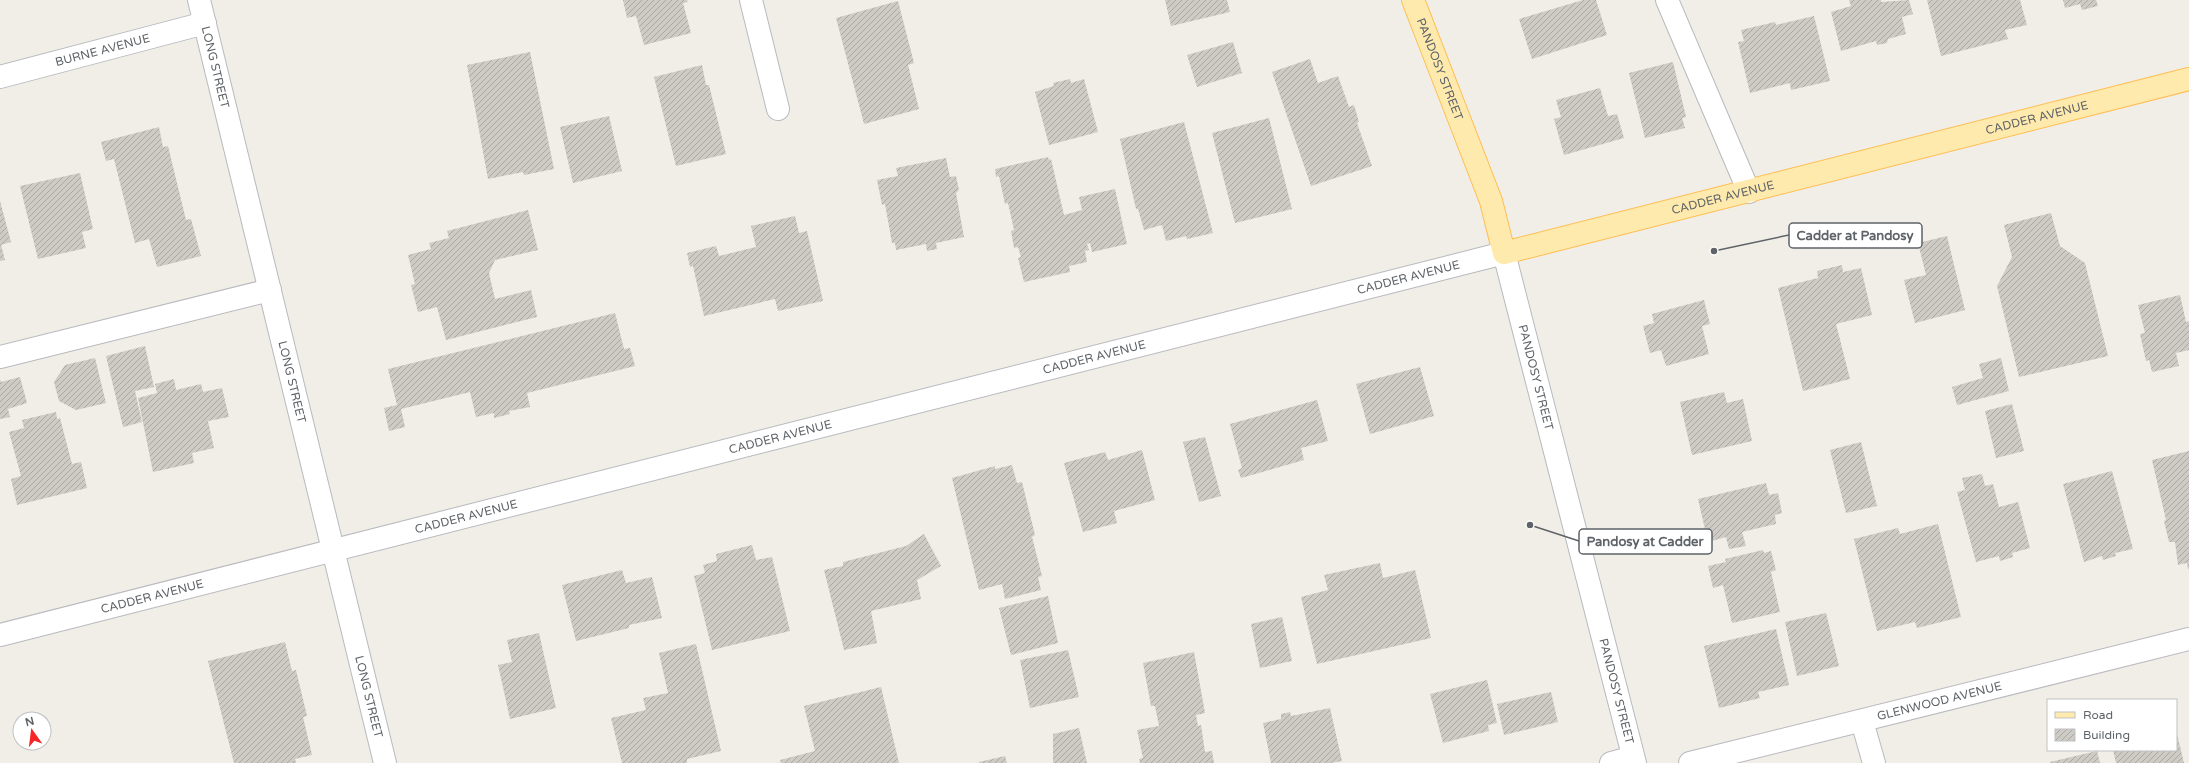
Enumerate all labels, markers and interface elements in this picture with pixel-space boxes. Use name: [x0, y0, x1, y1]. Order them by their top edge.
street label: PANDOSY STREET: [1414, 16, 1466, 123]
street label: LONG STREET: [199, 25, 232, 110]
street label: BURNE AVENUE: [54, 31, 152, 69]
street label: CADDER AVENUE: [1984, 98, 2090, 137]
street label: CADDER AVENUE: [1670, 178, 1776, 217]
callout: Cadder at Pandosy: [1789, 223, 1922, 248]
text: Cadder at Pandosy: [1797, 228, 1913, 244]
street label: CADDER AVENUE: [1355, 257, 1461, 297]
street label: PANDOSY STREET: [1516, 323, 1556, 432]
street label: CADDER AVENUE: [1041, 337, 1147, 377]
street label: LONG STREET: [275, 339, 309, 425]
street label: CADDER AVENUE: [727, 417, 833, 457]
street label: CADDER AVENUE: [413, 497, 519, 536]
callout: Pandosy at Cadder: [1579, 529, 1712, 554]
text: Pandosy at Cadder: [1587, 534, 1704, 550]
street label: CADDER AVENUE: [99, 576, 205, 616]
street label: PANDOSY STREET: [1596, 637, 1637, 746]
street label: LONG STREET: [352, 654, 386, 740]
street label: GLENWOOD AVENUE: [1876, 679, 2004, 723]
legend: [2047, 699, 2177, 751]
text: Road: [2083, 708, 2113, 722]
north arrow: [12, 711, 52, 751]
text: N: [24, 714, 36, 729]
text: Building: [2083, 728, 2130, 742]

